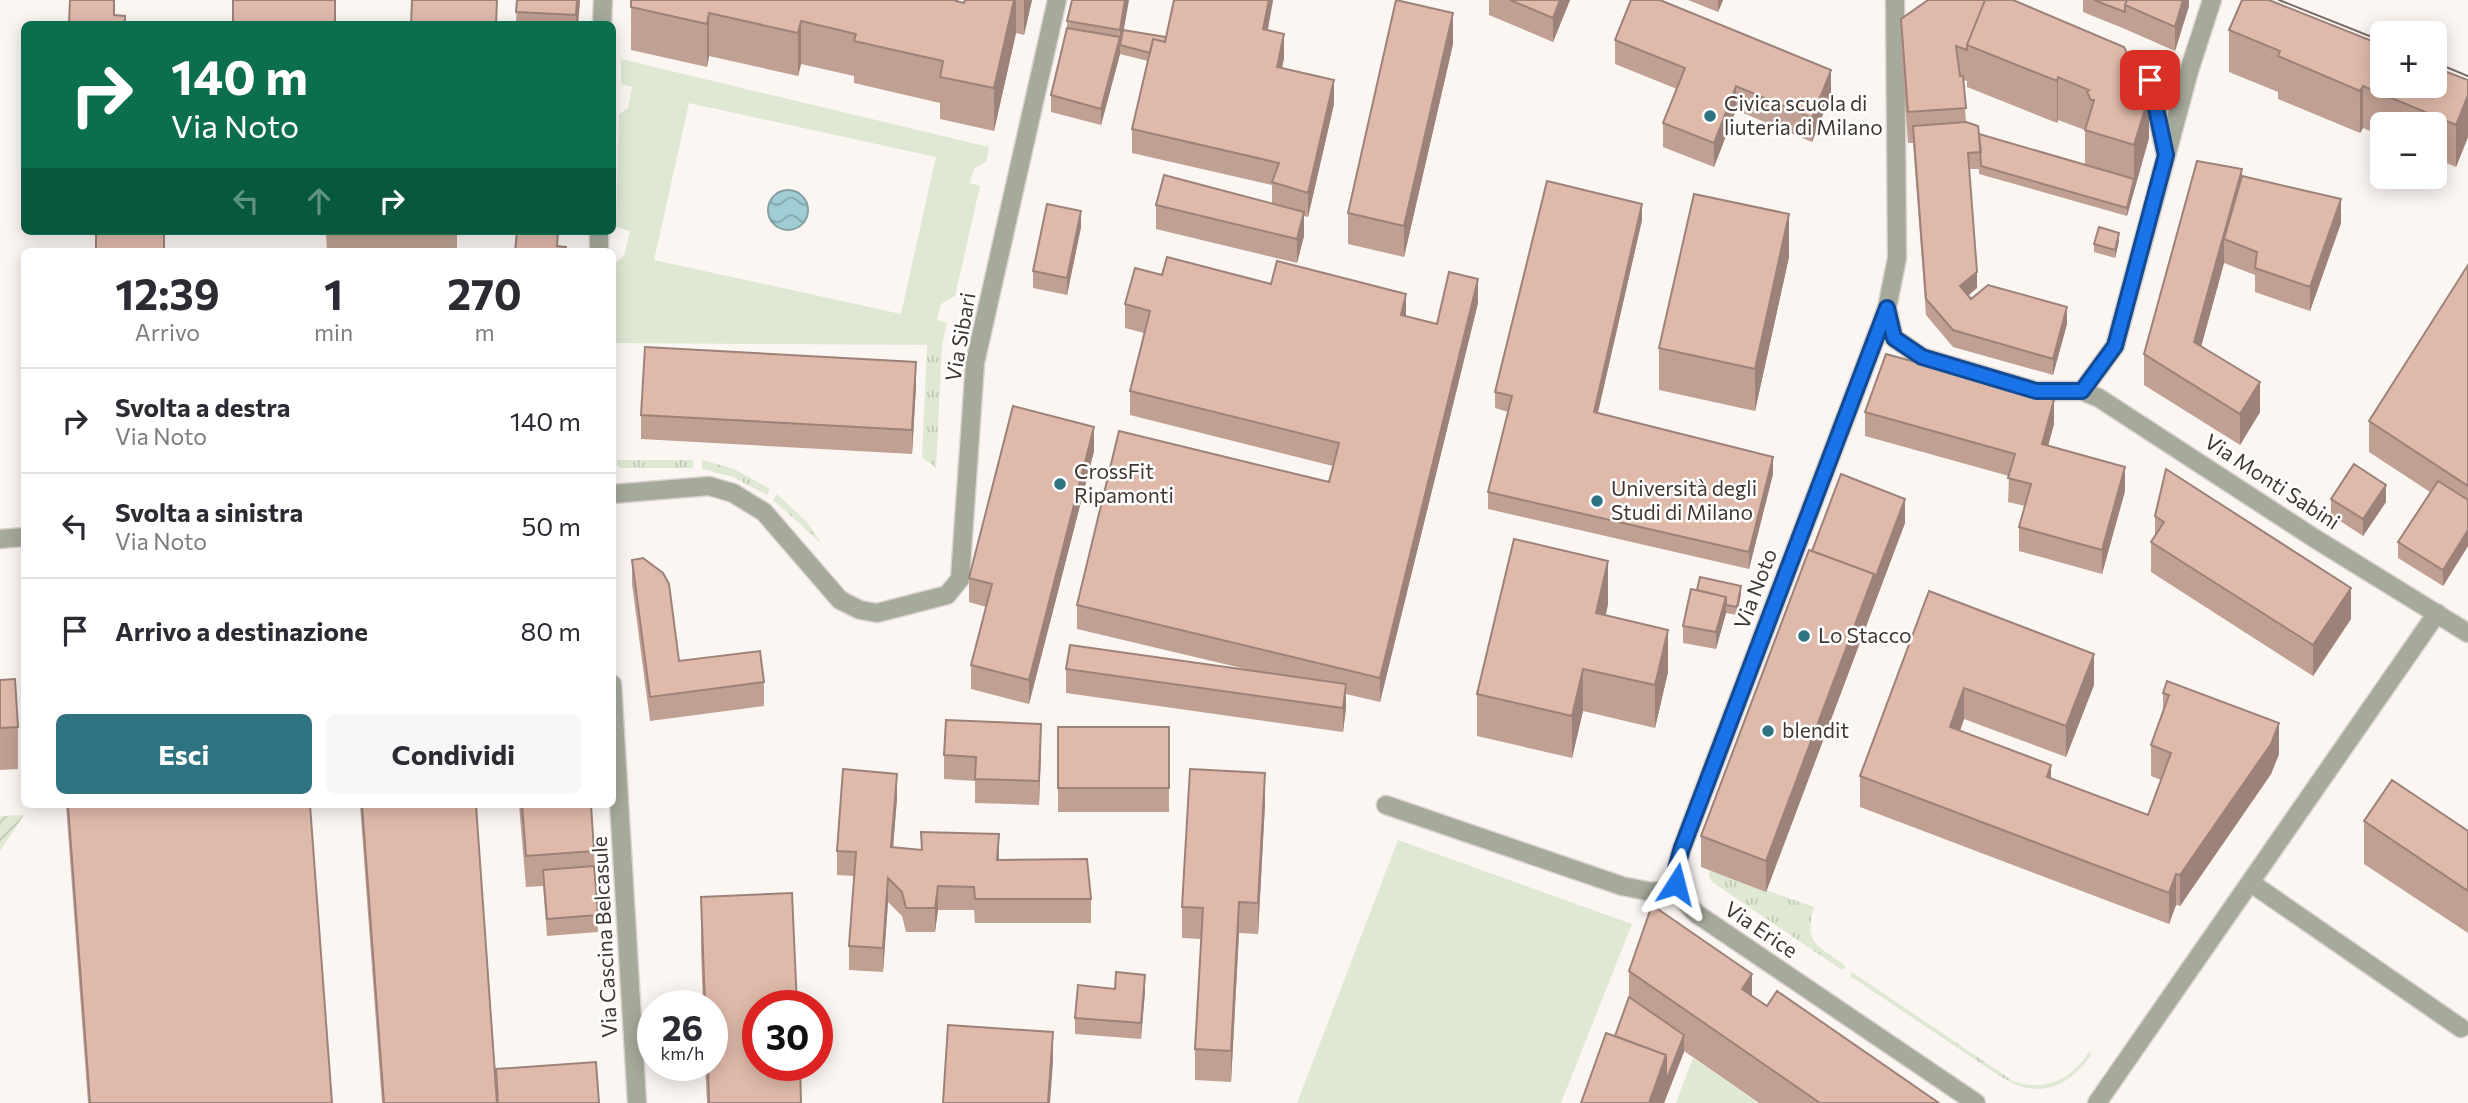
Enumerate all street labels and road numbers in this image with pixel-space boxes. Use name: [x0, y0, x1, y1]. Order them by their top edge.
street label: Via Sibari: [939, 290, 980, 383]
street label: Via Monti Sabini: [2201, 428, 2345, 534]
street label: Via Noto: [1728, 545, 1781, 632]
street label: Via Cascina Belcasule: [586, 836, 621, 1038]
street label: Via Erice: [1721, 895, 1803, 962]

